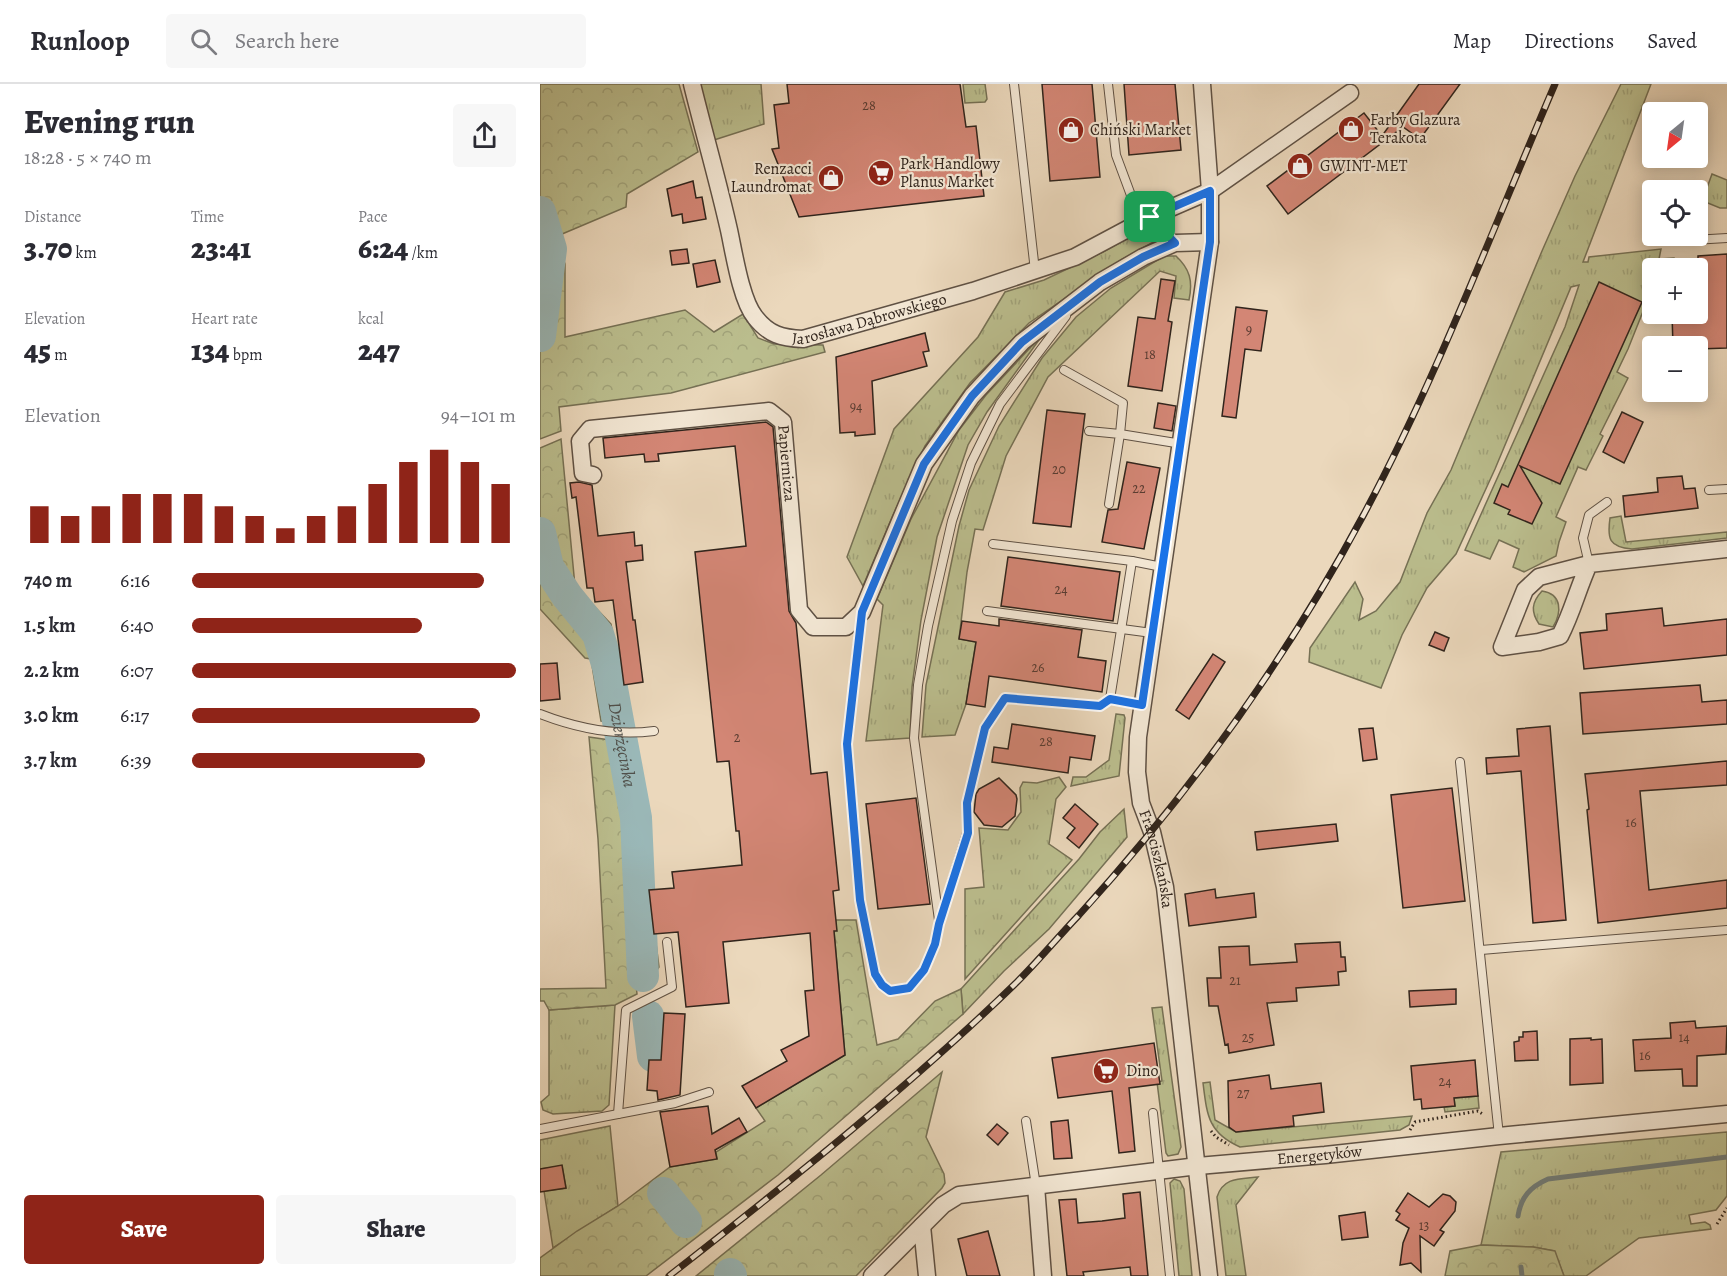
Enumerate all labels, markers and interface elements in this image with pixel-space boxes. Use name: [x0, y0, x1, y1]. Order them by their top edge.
search box: [166, 14, 586, 68]
text: Runloop: [30, 22, 130, 60]
icon: search: [187, 25, 220, 58]
text: Search here: [235, 26, 339, 56]
text: Map: [1453, 27, 1491, 55]
text: Directions: [1524, 27, 1614, 55]
text: Saved: [1647, 27, 1697, 55]
house number: 28: [862, 96, 876, 115]
text: Evening run: [24, 99, 195, 144]
north arrow: [1642, 102, 1708, 168]
map controls: [1642, 102, 1708, 402]
button: share: [453, 104, 516, 167]
place label: Farby Glazura Terakota: [1370, 109, 1461, 149]
shop icon: Farby Glazura Terakota: [1336, 114, 1366, 144]
shop icon: Chiński Market: [1056, 115, 1086, 145]
place label: Chiński Market: [1090, 119, 1191, 141]
text: 18:28 · 5 × 740 m: [24, 144, 152, 171]
shop icon: GWINT-MET: [1285, 151, 1315, 181]
place label: Park Handlowy Planus Market: [900, 153, 1001, 193]
place label: GWINT-MET: [1320, 155, 1408, 177]
place label: Renzacci Laundromat: [730, 158, 812, 198]
supermarket icon: Park Handlowy Planus Market: [866, 158, 896, 188]
shop icon: Renzacci Laundromat: [816, 163, 846, 193]
button: locate: [1642, 180, 1708, 246]
pin: [1124, 191, 1175, 242]
icon: arrive: [1133, 200, 1166, 233]
text: Distance: [24, 206, 81, 228]
text: Time: [191, 206, 224, 228]
text: Pace: [358, 206, 388, 228]
text: 3.70: [24, 228, 72, 268]
text: 23:41: [191, 228, 251, 268]
text: 6:24: [358, 228, 408, 268]
text: km: [72, 242, 97, 264]
text: /km: [408, 242, 438, 264]
button: +: [1642, 258, 1708, 324]
street label: Jarosława Dąbrowskiego: [791, 288, 949, 350]
text: Elevation: [24, 308, 85, 330]
text: Heart rate: [191, 308, 258, 330]
text: kcal: [358, 308, 384, 330]
house number: 9: [1246, 320, 1252, 339]
text: 45: [24, 330, 51, 370]
text: 134: [191, 330, 230, 370]
text: 247: [358, 330, 400, 370]
button: −: [1642, 336, 1708, 402]
text: m: [51, 344, 68, 366]
text: bpm: [230, 344, 263, 366]
house number: 18: [1144, 345, 1156, 364]
house number: 94: [850, 397, 862, 416]
text: Elevation: [24, 402, 101, 429]
text: 94–101 m: [441, 402, 516, 429]
street label: Papiernicza: [772, 424, 801, 503]
house number: 20: [1052, 460, 1066, 479]
house number: 22: [1132, 479, 1146, 498]
text: 740 m: [24, 567, 72, 594]
text: 6:16: [120, 567, 150, 594]
house number: 24: [1055, 580, 1068, 599]
text: 1.5 km: [24, 612, 76, 639]
text: 6:40: [120, 612, 154, 639]
text: 2.2 km: [24, 657, 79, 684]
text: 6:07: [120, 657, 153, 684]
house number: 26: [1031, 658, 1045, 677]
water label: Dzierżęcinka: [603, 700, 642, 789]
text: 3.0 km: [24, 702, 79, 729]
text: 6:17: [120, 702, 149, 729]
house number: 2: [734, 728, 741, 747]
house number: 28: [1039, 732, 1053, 751]
text: 3.7 km: [24, 747, 77, 774]
text: 6:39: [120, 747, 151, 774]
street label: Franciszkańska: [1133, 806, 1178, 910]
house number: 16: [1625, 813, 1637, 832]
house number: 21: [1229, 971, 1241, 990]
house number: 25: [1242, 1028, 1254, 1047]
house number: 14: [1678, 1028, 1690, 1047]
house number: 16: [1639, 1046, 1651, 1065]
supermarket icon: Dino: [1091, 1056, 1121, 1086]
place label: Dino: [1126, 1060, 1159, 1082]
house number: 24: [1439, 1072, 1452, 1091]
house number: 27: [1237, 1084, 1249, 1103]
street label: Energetyków: [1276, 1140, 1364, 1170]
button: Save: [24, 1195, 264, 1264]
button: Share: [276, 1195, 516, 1264]
house number: 13: [1419, 1216, 1429, 1235]

